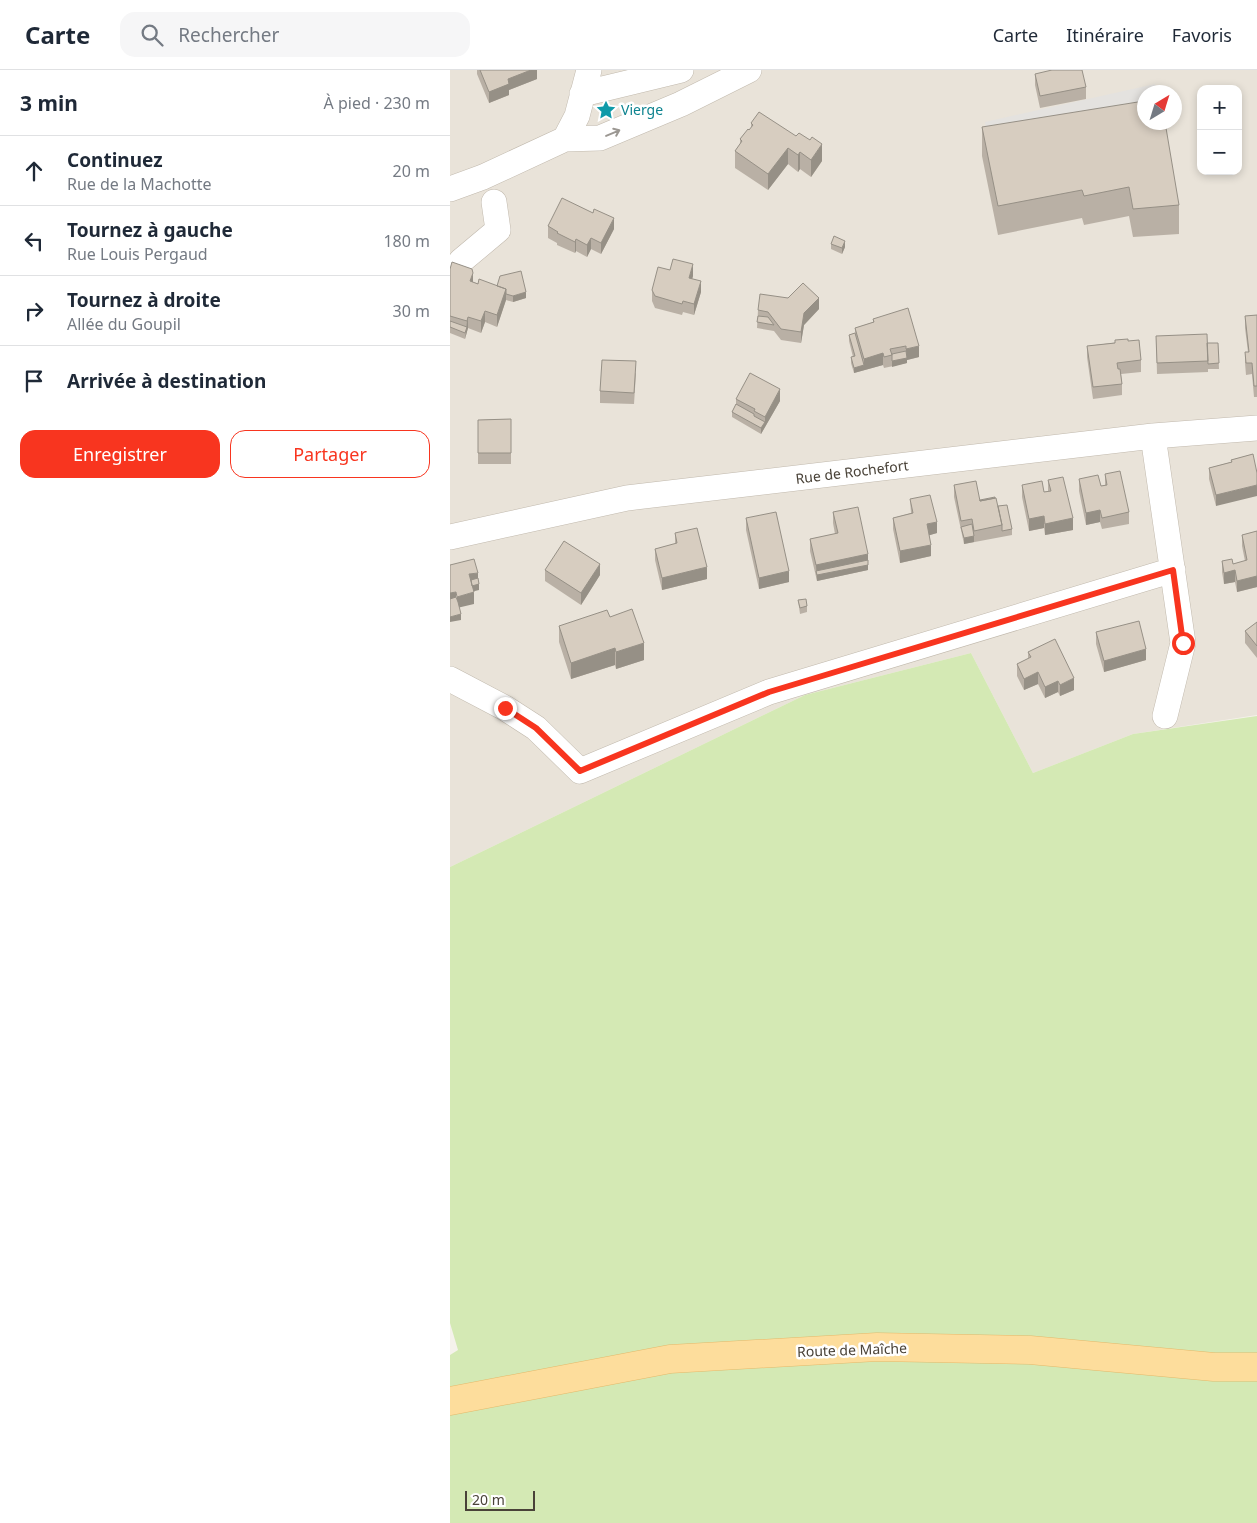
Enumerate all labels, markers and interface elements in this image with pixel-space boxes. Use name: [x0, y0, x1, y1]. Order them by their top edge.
search box: [120, 12, 470, 57]
text: Carte: [25, 18, 90, 51]
icon: search: [138, 21, 166, 49]
text: Rechercher: [178, 22, 279, 48]
text: Carte: [993, 23, 1038, 47]
text: Itinéraire: [1066, 23, 1144, 47]
text: Favoris: [1172, 23, 1232, 47]
north arrow: [1137, 85, 1182, 130]
map controls: [1197, 85, 1242, 175]
button: +: [1197, 85, 1242, 130]
text: 3 min: [20, 89, 78, 117]
text: À pied · 230 m: [324, 92, 430, 114]
place icon: Vierge: [595, 99, 617, 121]
place label: Vierge: [621, 100, 663, 119]
one-way arrow: [605, 127, 620, 137]
button: −: [1197, 130, 1242, 175]
text: Continuez: [67, 147, 163, 173]
icon: ahead: [20, 157, 48, 185]
text: 20 m: [393, 160, 430, 182]
text: Rue de la Machotte: [67, 173, 212, 195]
text: Tournez à gauche: [67, 217, 233, 243]
icon: left: [20, 227, 48, 255]
text: 180 m: [383, 230, 430, 252]
text: Rue Louis Pergaud: [67, 243, 208, 265]
text: Tournez à droite: [67, 287, 221, 313]
icon: right: [20, 297, 48, 325]
text: 30 m: [393, 300, 430, 322]
text: Allée du Goupil: [67, 313, 181, 335]
icon: arrive: [20, 367, 48, 395]
text: Arrivée à destination: [67, 368, 266, 394]
button: Enregistrer: [20, 430, 220, 478]
button: Partager: [230, 430, 430, 478]
street label: Rue de Rochefort: [794, 455, 909, 488]
route start: [1172, 632, 1195, 655]
route end: [494, 697, 517, 720]
street label: Route de Maîche: [797, 1338, 907, 1361]
scale bar: [465, 1488, 535, 1511]
text: 20 m: [472, 1490, 505, 1509]

